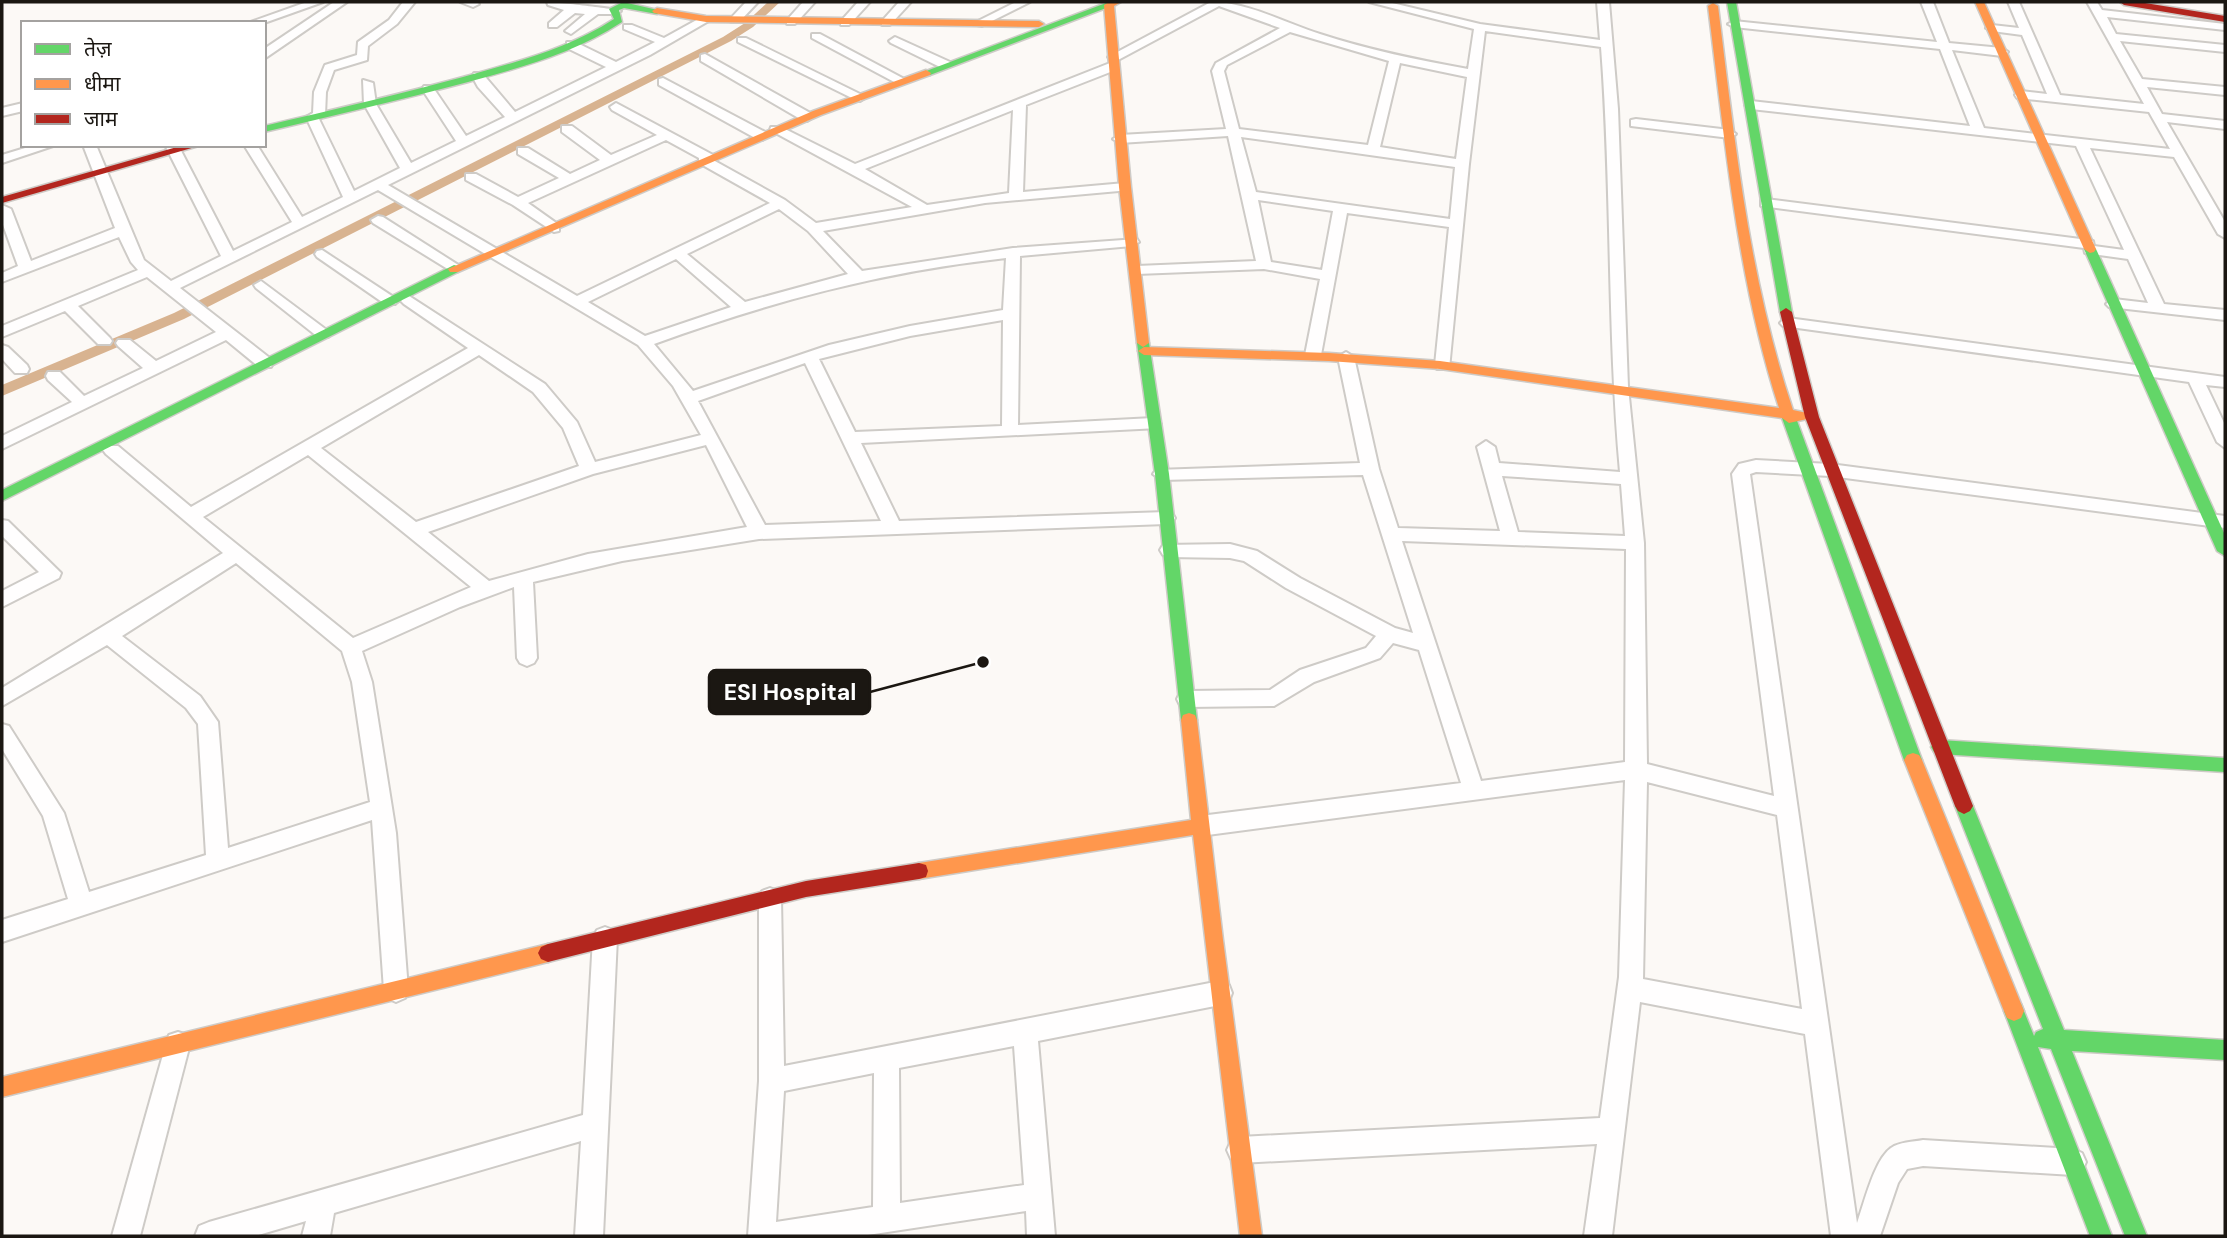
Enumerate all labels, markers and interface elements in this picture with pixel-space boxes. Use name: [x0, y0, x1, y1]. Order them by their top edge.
legend: [21, 21, 266, 147]
text: तेज़: [84, 35, 112, 63]
text: धीमा: [84, 70, 121, 98]
text: जाम: [84, 105, 118, 133]
callout: ESI Hospital: [709, 670, 870, 714]
text: ESI Hospital: [724, 677, 856, 707]

